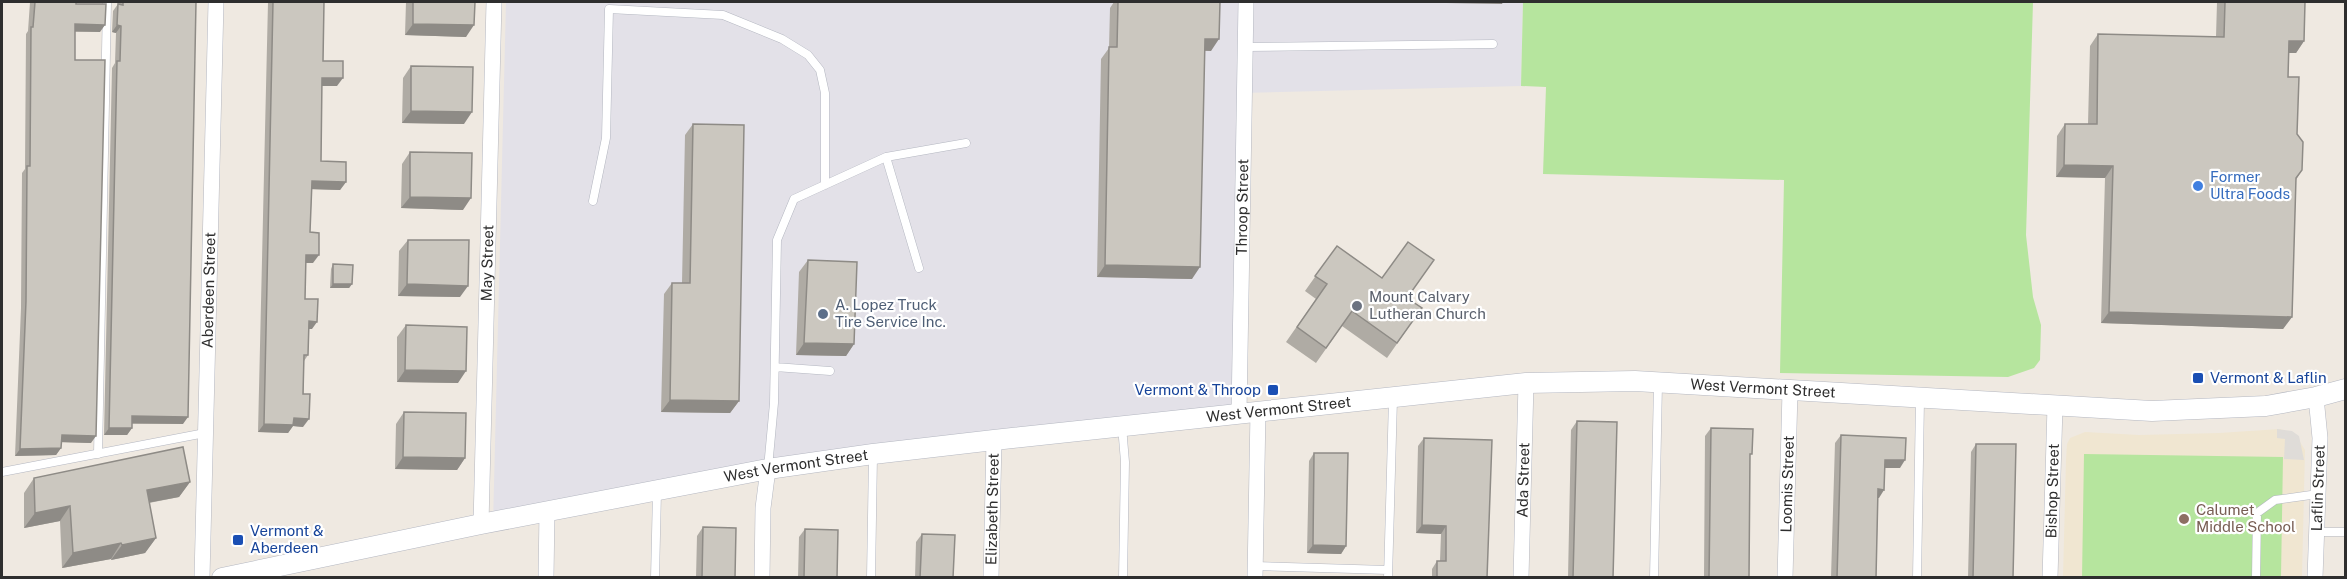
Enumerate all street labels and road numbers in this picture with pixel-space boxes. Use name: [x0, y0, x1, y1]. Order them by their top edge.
street label: Throop Street: [1233, 158, 1251, 255]
street label: May Street: [478, 224, 496, 302]
street label: Aberdeen Street: [199, 232, 218, 348]
street label: West Vermont Street: [1690, 375, 1836, 401]
street label: West Vermont Street: [1205, 393, 1352, 425]
street label: Loomis Street: [1777, 435, 1797, 533]
street label: Ada Street: [1514, 442, 1532, 518]
street label: Bishop Street: [2042, 443, 2062, 539]
street label: Laflin Street: [2308, 444, 2328, 532]
street label: West Vermont Street: [722, 446, 869, 485]
street label: Elizabeth Street: [982, 453, 1002, 565]

